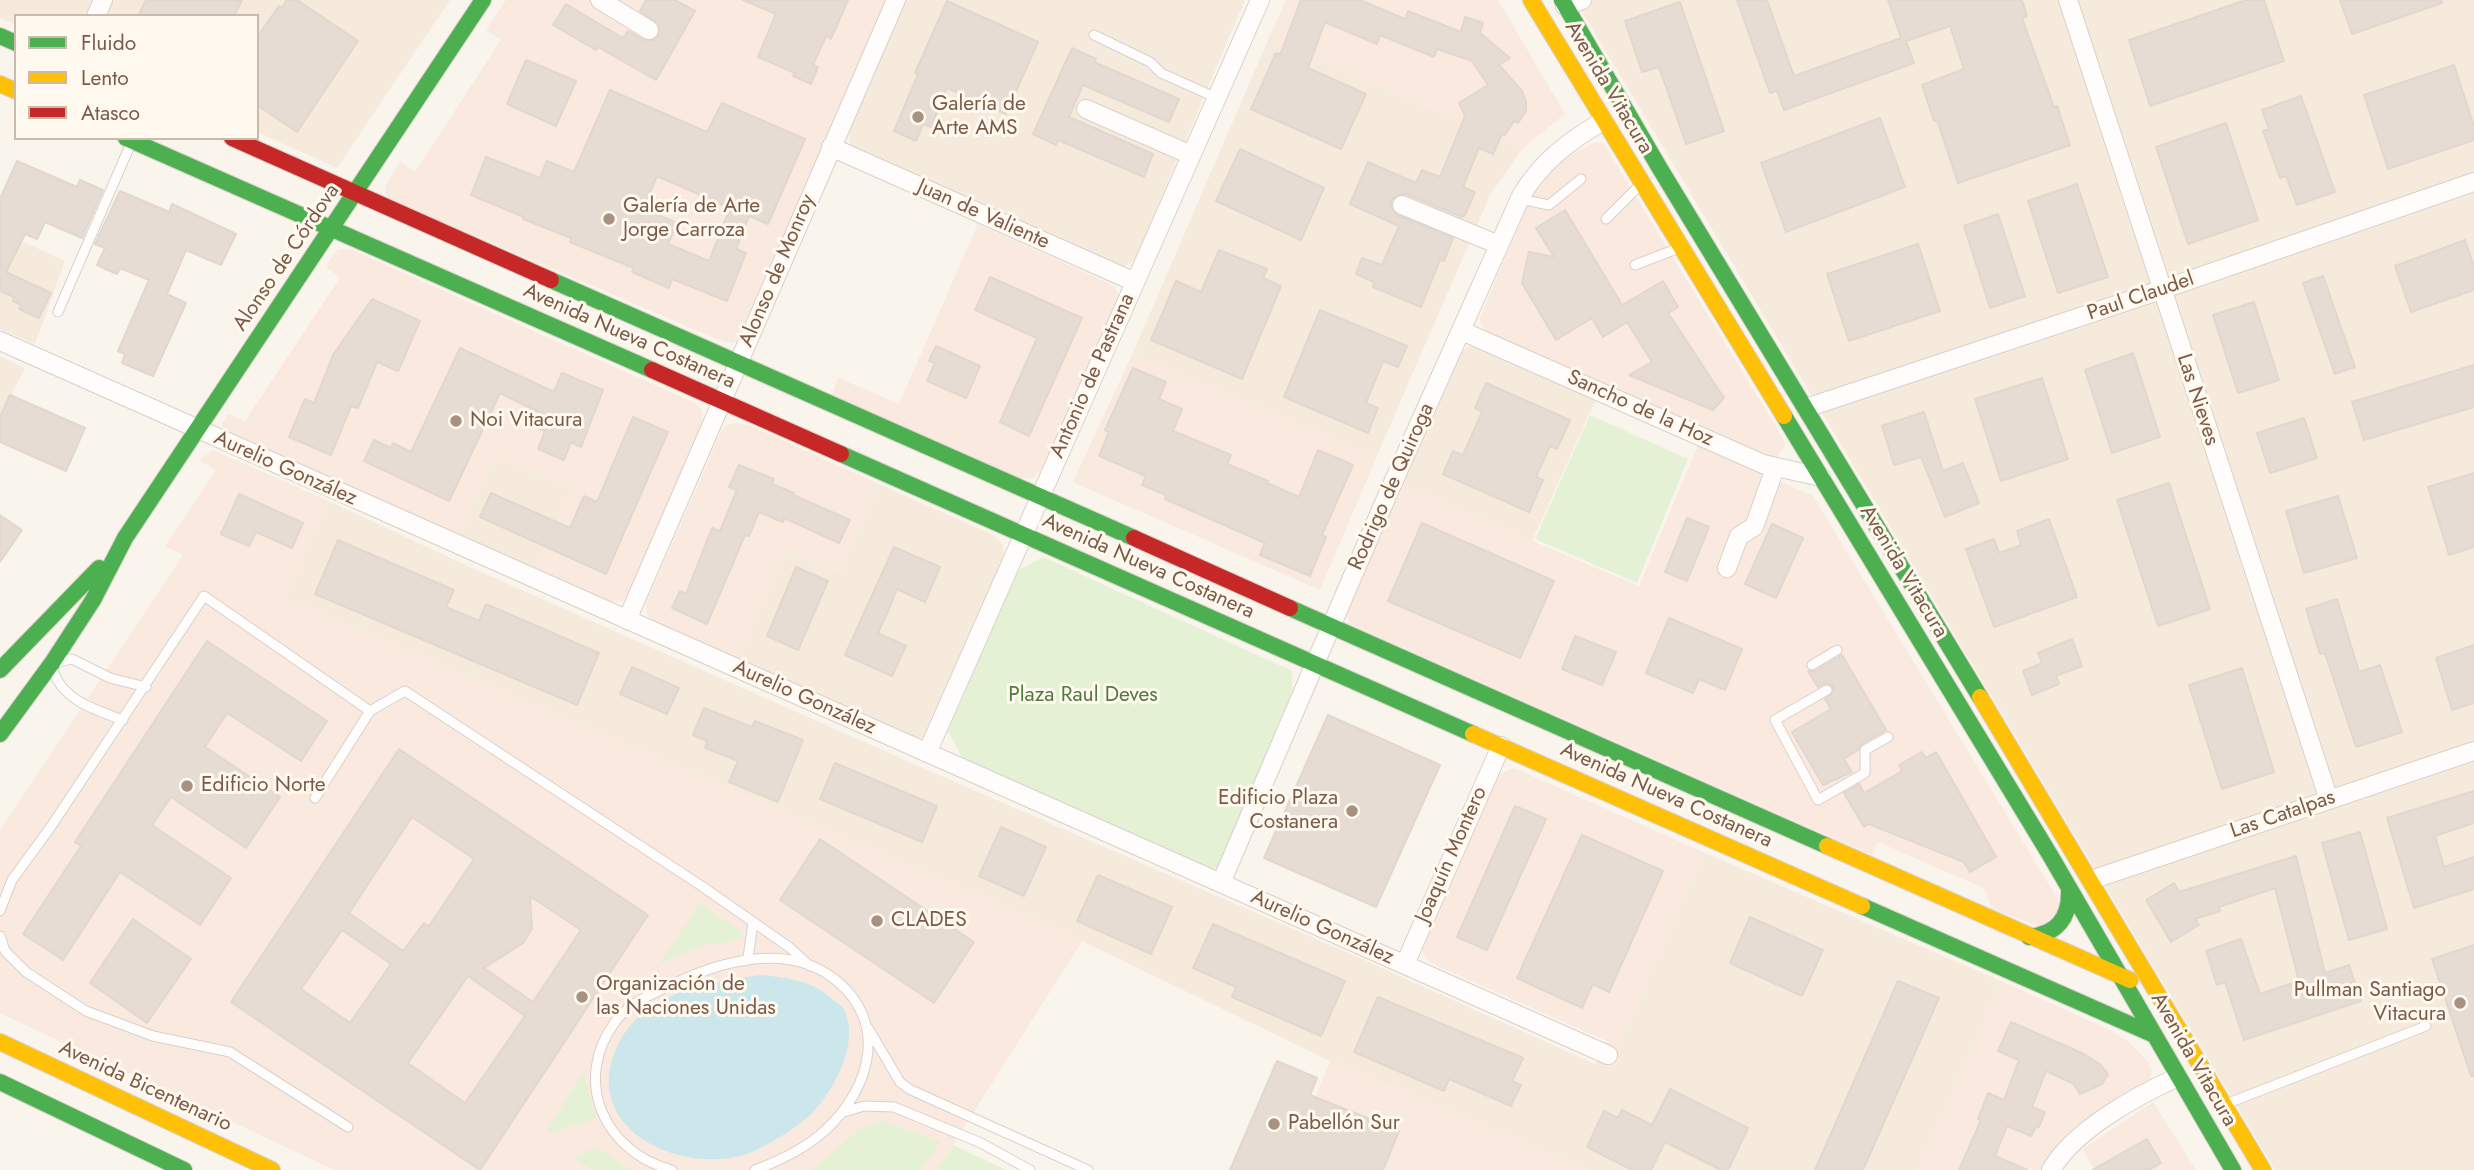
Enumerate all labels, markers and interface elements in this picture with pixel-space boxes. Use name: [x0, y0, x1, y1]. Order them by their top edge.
legend: [14, 14, 259, 140]
street label: Avenida Vitacura: [1559, 17, 1657, 159]
text: Fluido: [81, 28, 136, 58]
text: Lento: [81, 63, 129, 93]
place label: Galería de Arte AMS: [932, 92, 1026, 142]
text: Atasco: [81, 98, 140, 128]
marker: Galería de Arte AMS: [910, 109, 926, 125]
street label: Juan de Valiente: [913, 175, 1053, 255]
street label: Alonso de Córdova: [228, 180, 346, 336]
street label: Alonso de Monroy: [735, 191, 821, 351]
place label: Galería de Arte Jorge Carroza: [623, 194, 760, 244]
marker: Galería de Arte Jorge Carroza: [601, 211, 617, 227]
street label: Paul Claudel: [2084, 267, 2198, 327]
street label: Avenida Nueva Costanera: [519, 279, 739, 395]
street label: Antonio de Pastrana: [1045, 290, 1141, 462]
street label: Las Nieves: [2170, 351, 2224, 449]
street label: Sancho de la Hoz: [1563, 365, 1717, 453]
street label: Rodrigo de Quiroga: [1344, 400, 1440, 574]
place label: Noi Vitacura: [470, 408, 582, 434]
marker: Noi Vitacura: [448, 413, 464, 429]
street label: Aurelio González: [210, 426, 360, 512]
street label: Avenida Vitacura: [1854, 501, 1952, 643]
street label: Avenida Nueva Costanera: [1038, 509, 1258, 625]
street label: Aurelio González: [729, 655, 879, 741]
park label: Plaza Raul Deves: [1008, 683, 1158, 709]
street label: Avenida Nueva Costanera: [1556, 738, 1776, 854]
place label: Edificio Norte: [201, 773, 326, 799]
marker: Edificio Norte: [179, 778, 195, 794]
street label: Joaquín Montero: [1411, 783, 1493, 927]
street label: Las Catalpas: [2227, 785, 2339, 845]
place label: Edificio Plaza Costanera: [1218, 786, 1338, 836]
marker: Edificio Plaza Costanera: [1344, 803, 1360, 819]
street label: Aurelio González: [1247, 885, 1397, 971]
place label: CLADES: [891, 908, 967, 934]
marker: CLADES: [869, 913, 885, 929]
place label: Organización de las Naciones Unidas: [596, 972, 776, 1022]
place label: Pullman Santiago Vitacura: [2294, 978, 2446, 1028]
marker: Organización de las Naciones Unidas: [574, 989, 590, 1005]
street label: Avenida Vitacura: [2145, 989, 2241, 1131]
marker: Pullman Santiago Vitacura: [2452, 995, 2468, 1011]
street label: Avenida Bicentenario: [55, 1036, 235, 1138]
place label: Pabellón Sur: [1288, 1111, 1400, 1137]
marker: Pabellón Sur: [1266, 1116, 1282, 1132]

